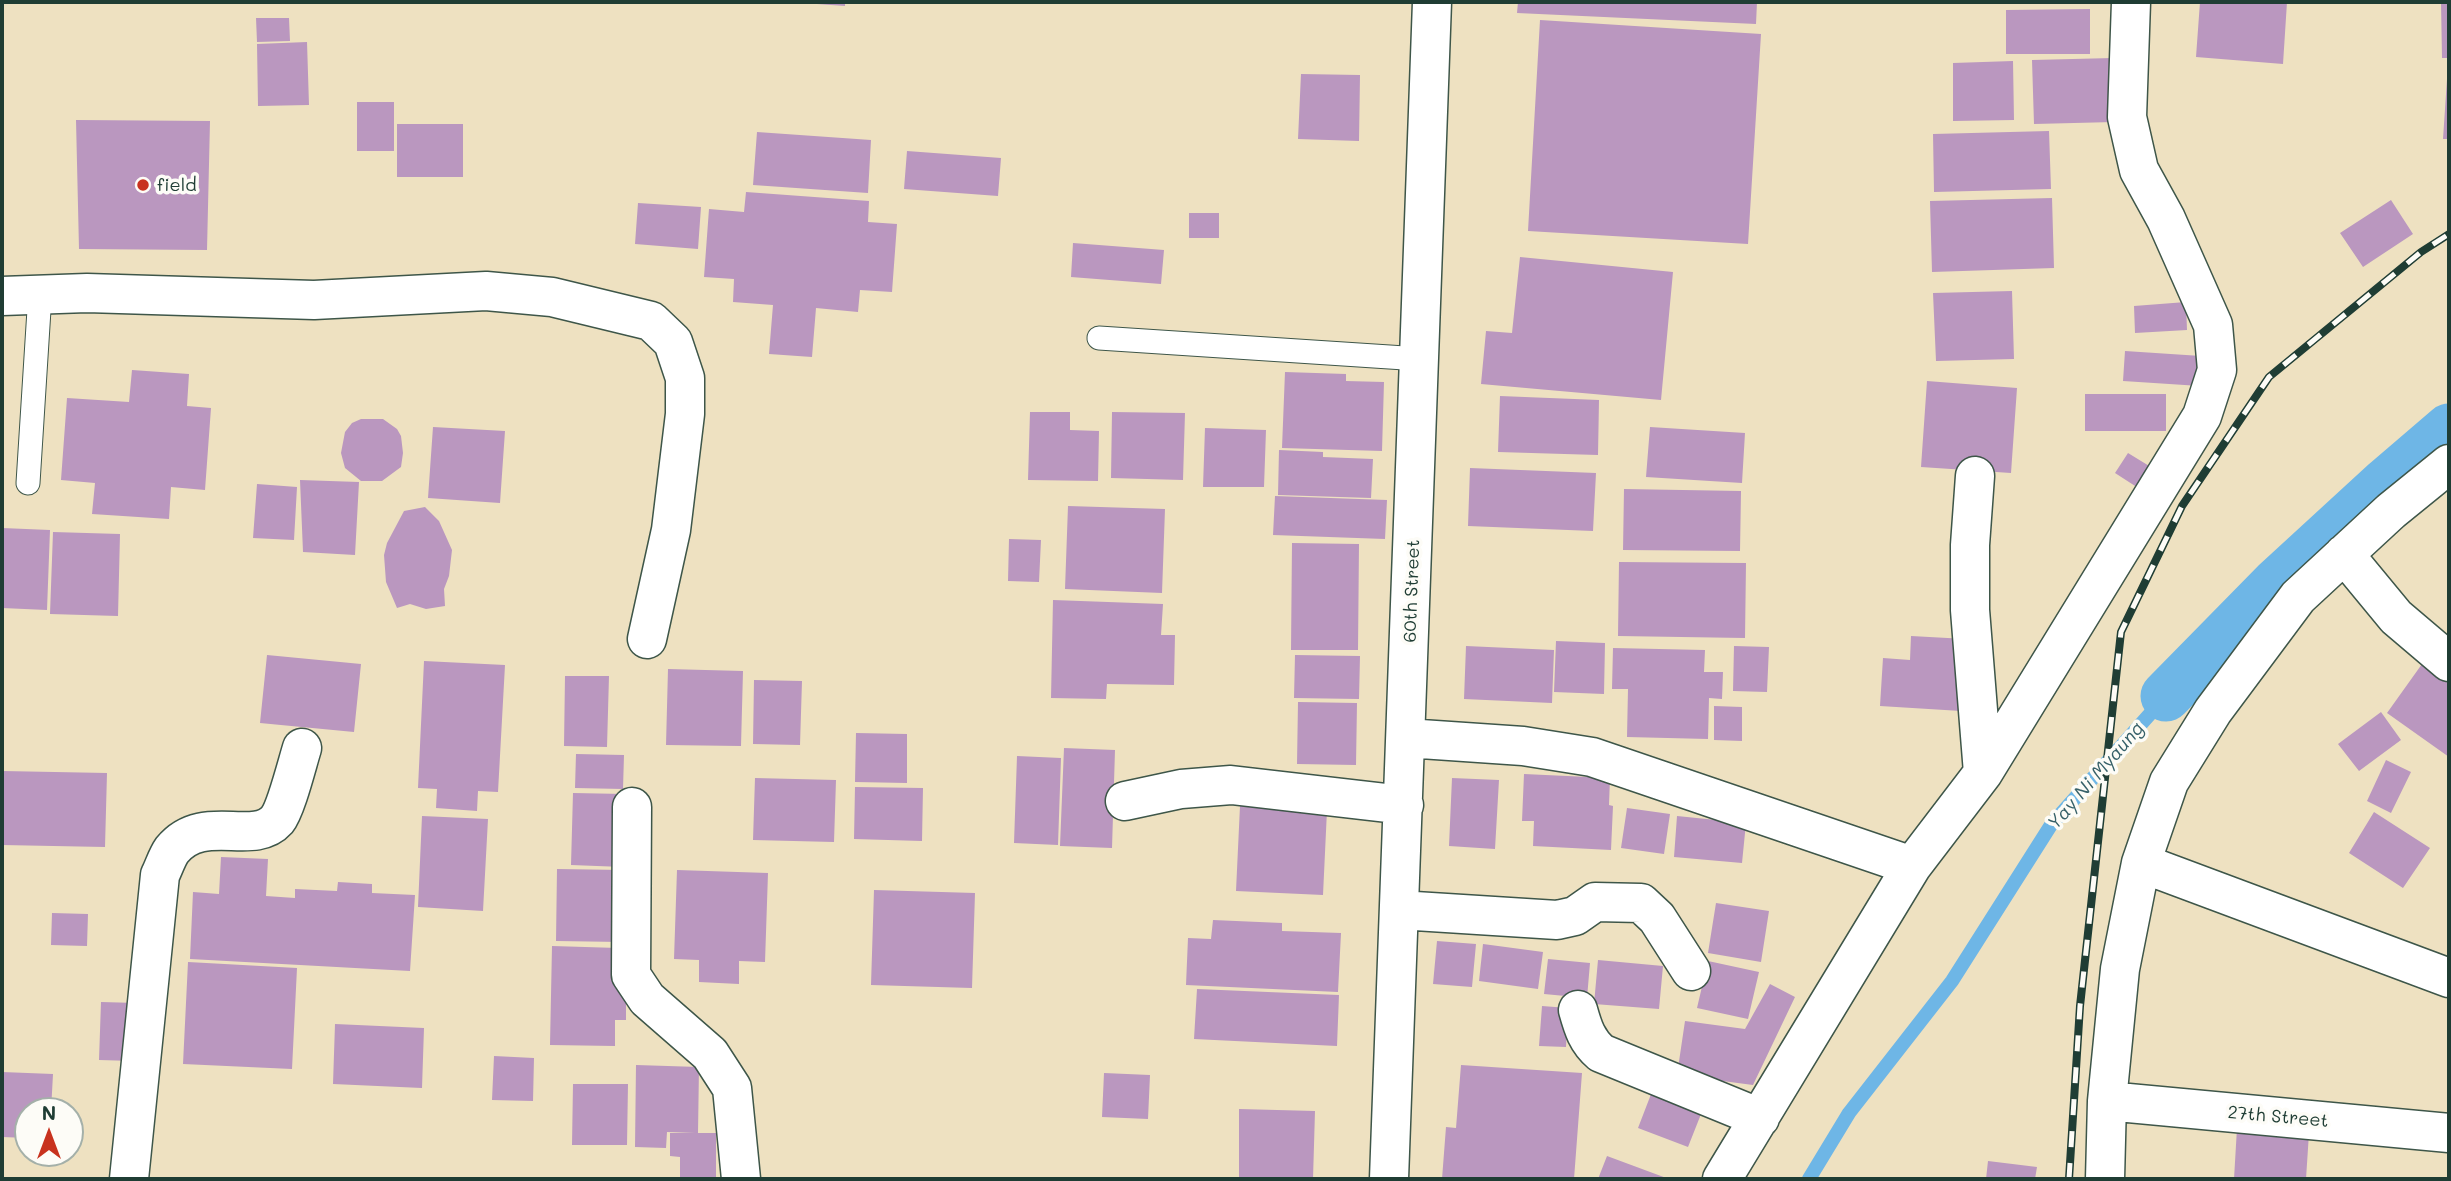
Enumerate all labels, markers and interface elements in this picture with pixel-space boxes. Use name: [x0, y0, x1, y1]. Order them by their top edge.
place label: field: [157, 174, 197, 196]
marker: field: [135, 177, 151, 193]
street label: 60th Street: [1399, 539, 1425, 643]
water label: Yay Ni Myaung: [2043, 718, 2149, 834]
north arrow: [14, 1097, 84, 1167]
text: N: [42, 1100, 56, 1125]
street label: 27th Street: [2227, 1102, 2329, 1132]

